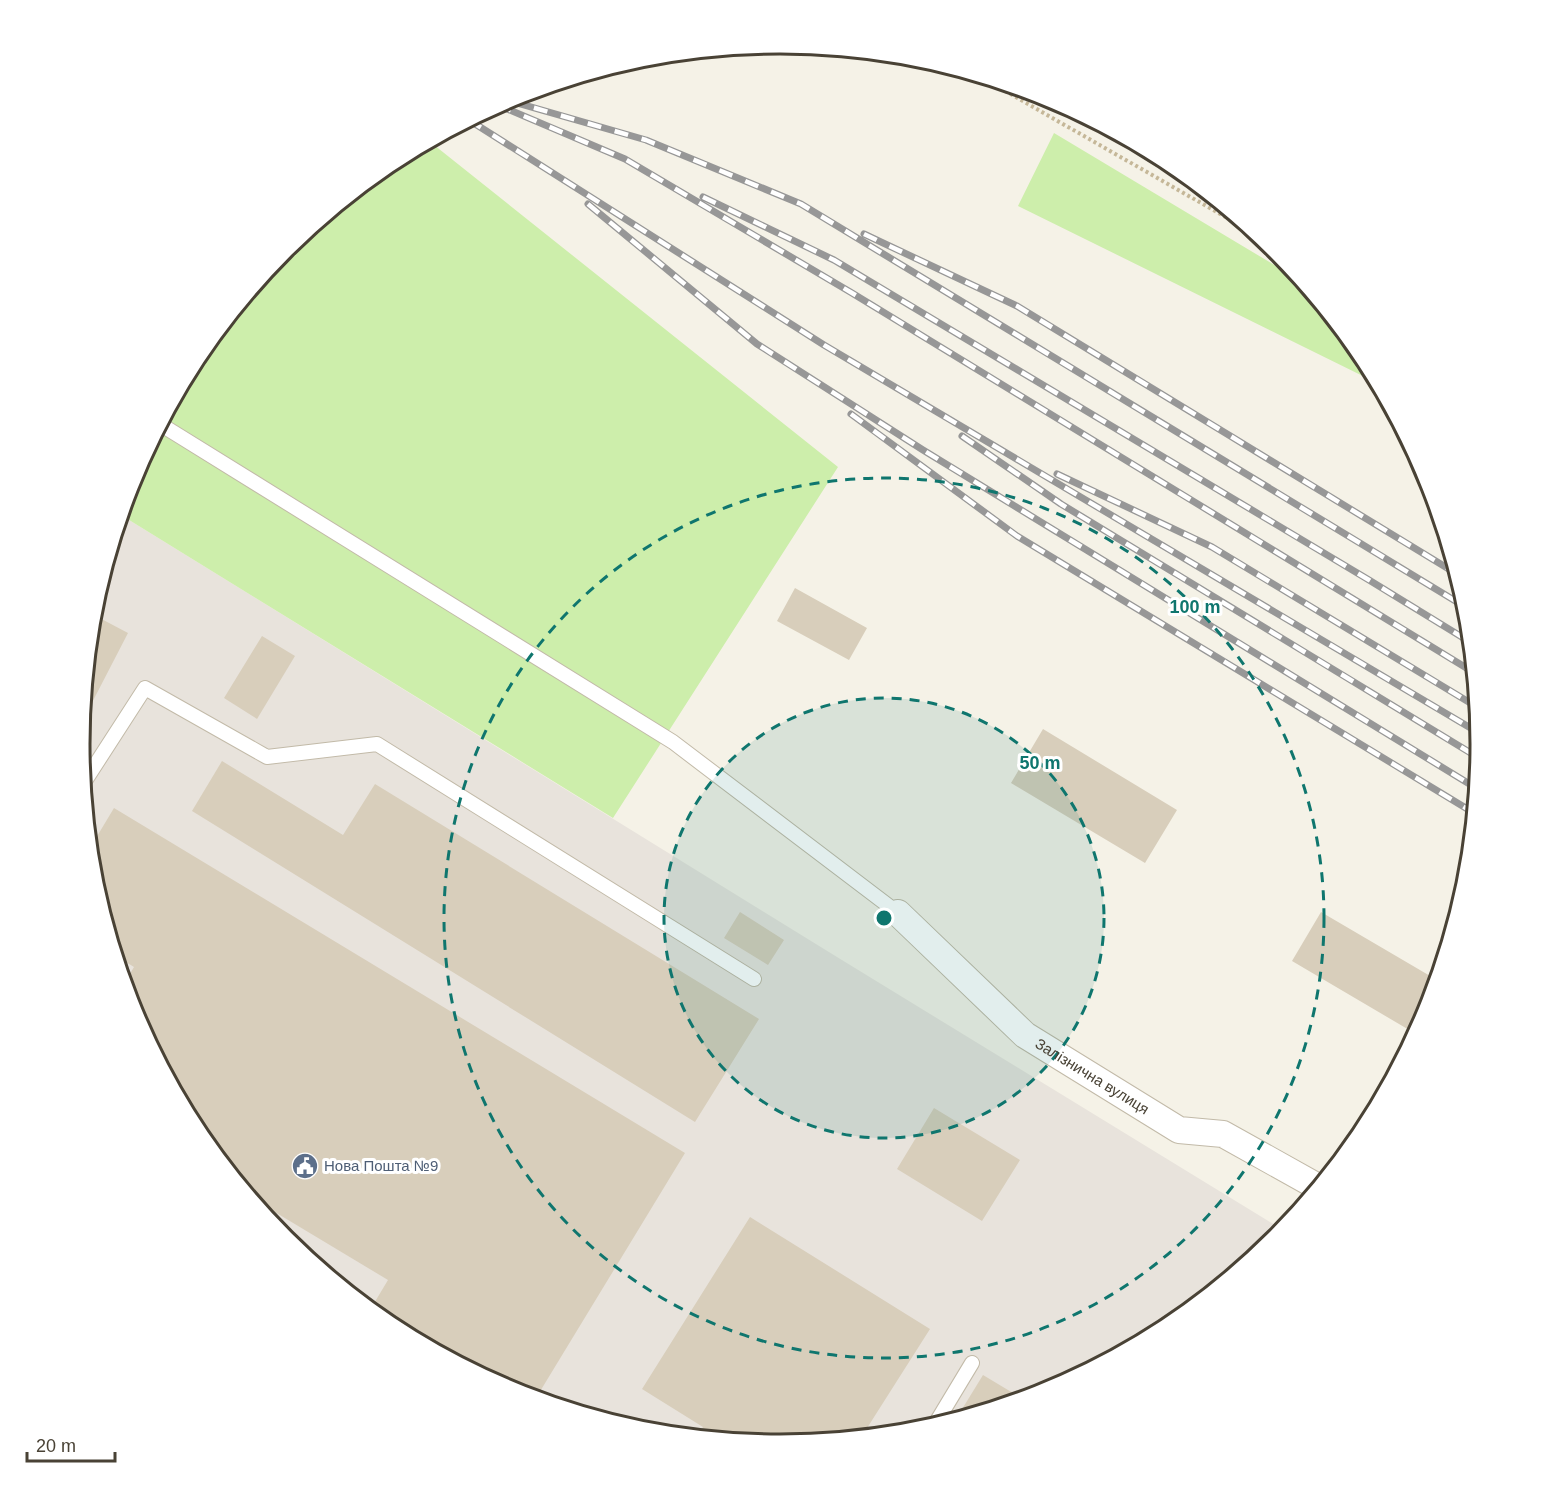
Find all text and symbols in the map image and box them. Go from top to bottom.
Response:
text: 100 m [1169,597,1221,617]
text: 50 m [1019,753,1061,773]
centre of rings [874,908,894,928]
street label: Залізнична вулиця [1032,1035,1152,1117]
public building icon: Нова Пошта №9 [290,1151,320,1181]
place label: Нова Пошта №9 [324,1157,438,1174]
scale bar [27,1425,116,1463]
text: 20 m [36,1436,76,1456]

